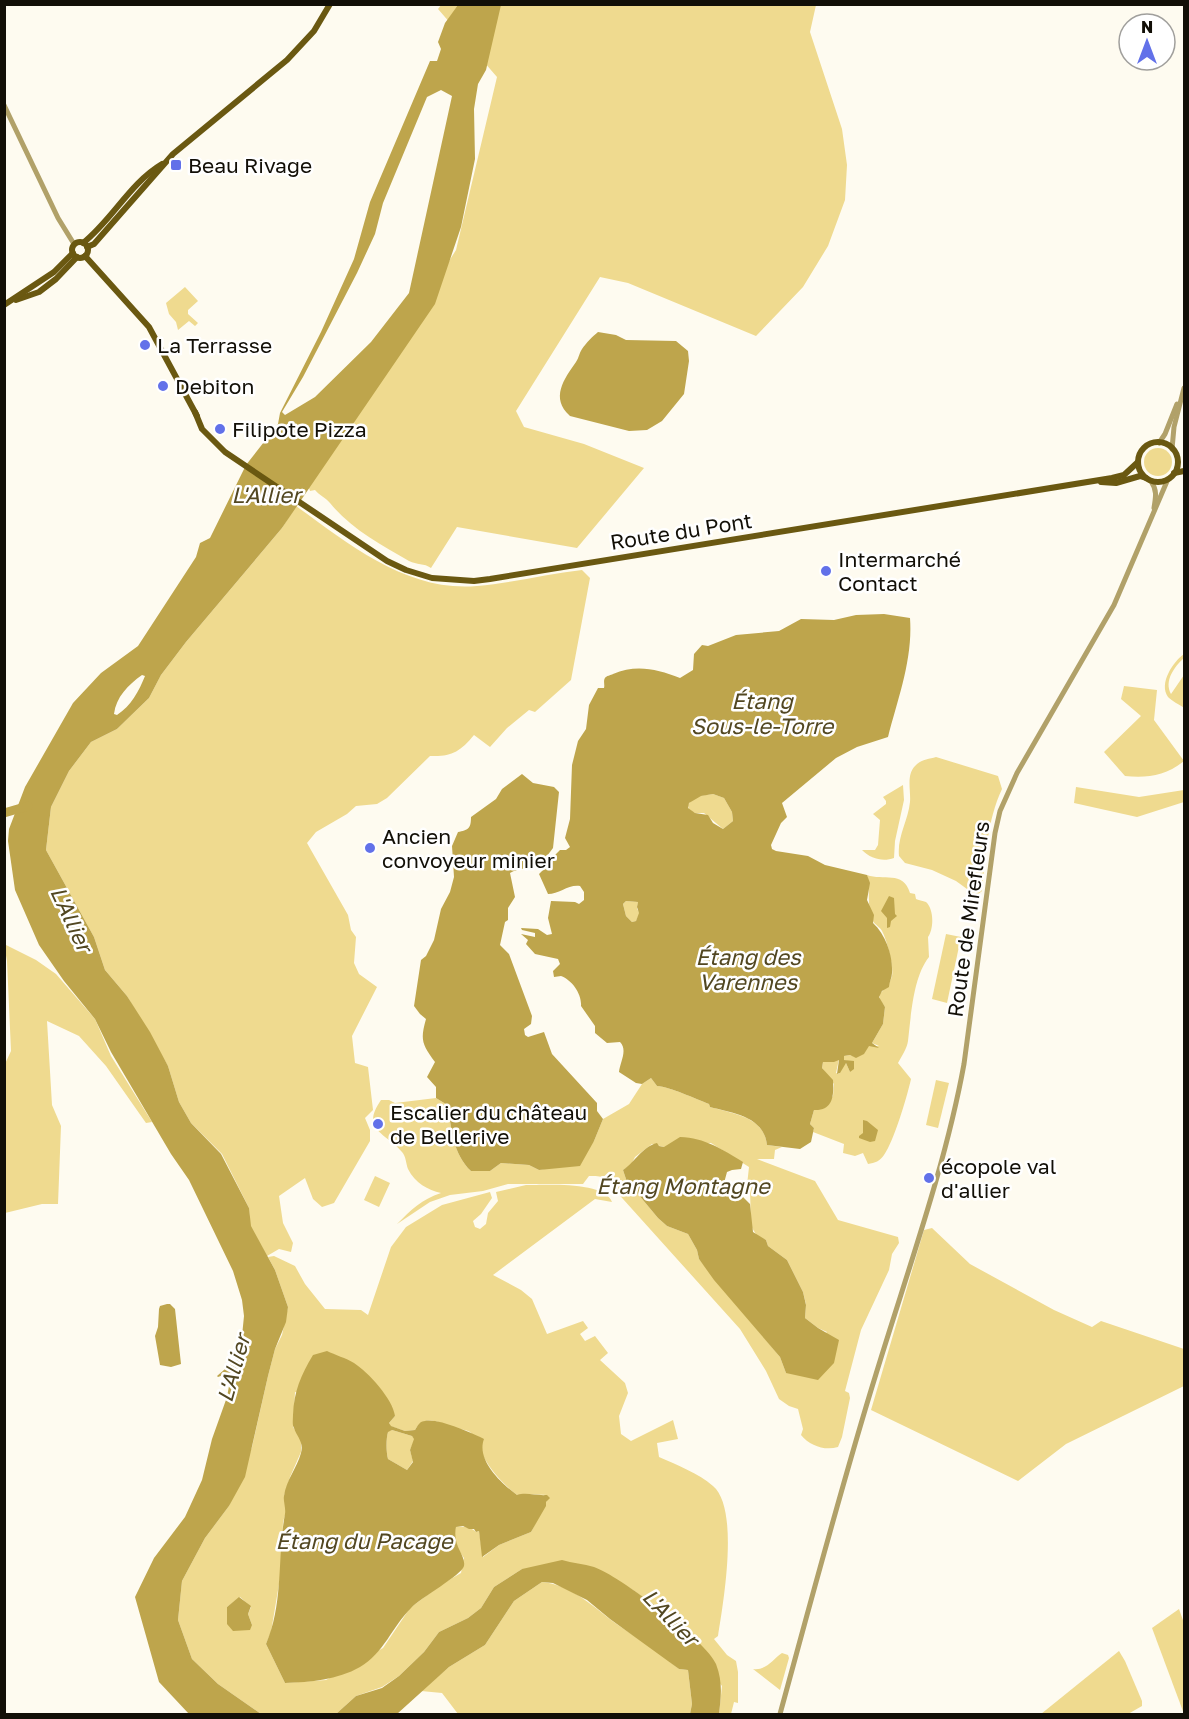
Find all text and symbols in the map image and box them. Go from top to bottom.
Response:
north arrow [1117,12,1177,72]
text: N [1141,17,1153,37]
place label: Beau Rivage [188,152,312,178]
marker: Beau Rivage [169,158,183,172]
place label: La Terrasse [157,332,272,358]
marker: La Terrasse [138,338,152,352]
place label: Debiton [175,373,254,399]
marker: Debiton [156,379,170,393]
place label: Filipote Pizza [232,416,367,442]
marker: Filipote Pizza [213,422,227,436]
water label: L'Allier [231,481,304,508]
street label: Route du Pont [608,507,754,555]
place label: Intermarché Contact [838,546,961,596]
marker: Intermarché Contact [819,564,833,578]
water label: Étang Sous-le-Torre [691,687,835,739]
street label: Route de Mirefleurs [941,819,995,1019]
place label: Ancien convoyeur minier [382,823,555,873]
marker: Ancien convoyeur minier [363,841,377,855]
water label: L'Allier [45,882,100,959]
water label: Étang des Varennes [695,943,802,995]
place label: Escalier du château de Bellerive [390,1099,587,1149]
marker: Escalier du château de Bellerive [371,1117,385,1131]
place label: écopole val d'allier [941,1153,1056,1203]
marker: écopole val d'allier [922,1171,936,1185]
water label: Étang Montagne [596,1172,772,1199]
water label: L'Allier [211,1328,256,1405]
water label: Étang du Pacage [276,1527,455,1554]
water label: L'Allier [637,1583,707,1654]

